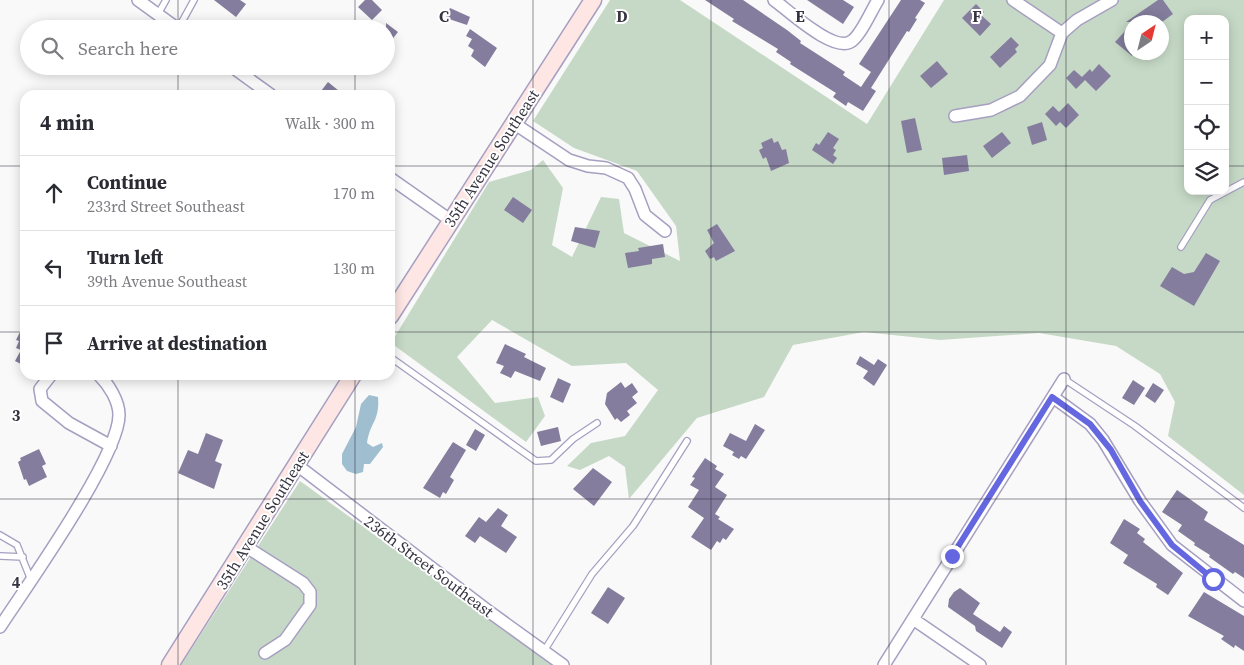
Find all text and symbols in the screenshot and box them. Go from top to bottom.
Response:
text: C [439,5,449,27]
text: D [616,5,628,27]
text: E [795,5,805,27]
text: F [972,5,982,27]
north arrow [1124,15,1169,60]
map controls [1184,15,1229,195]
button: + [1184,15,1229,60]
search box [20,20,395,75]
icon: search [38,34,66,62]
text: Search here [78,35,178,61]
button: − [1184,60,1229,105]
street label: 35th Avenue Southeast [438,84,544,231]
button: locate [1184,105,1229,150]
text: 4 min [40,108,95,137]
text: Walk · 300 m [285,112,375,134]
button: layers [1184,150,1229,195]
text: Continue [87,169,167,195]
icon: ahead [40,179,68,207]
text: 170 m [333,182,375,204]
text: 233rd Street Southeast [87,195,245,217]
text: Turn left [87,244,163,270]
icon: left [40,254,68,282]
text: 130 m [333,257,375,279]
text: 39th Avenue Southeast [87,270,247,292]
icon: arrive [40,329,68,357]
text: Arrive at destination [87,330,267,356]
text: 3 [12,404,21,426]
street label: 35th Avenue Southeast [210,446,314,594]
street label: 236th Street Southeast [360,510,499,622]
route end [941,545,964,568]
route start [1202,568,1225,591]
text: 4 [12,571,21,593]

